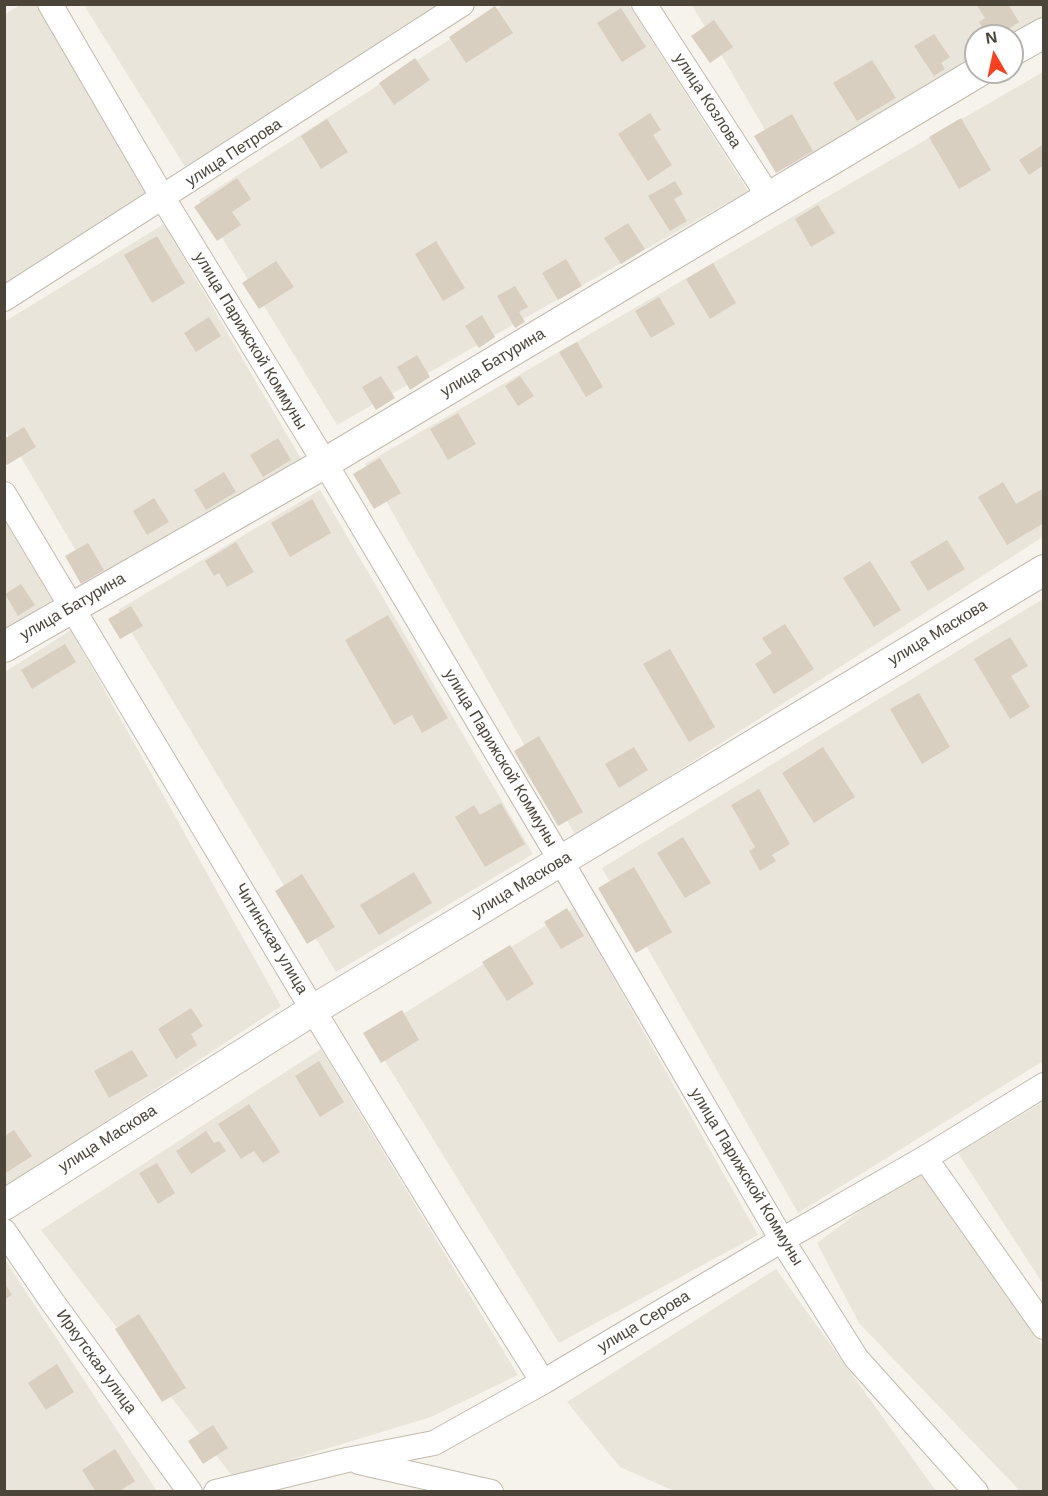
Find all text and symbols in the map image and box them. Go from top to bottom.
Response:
north arrow [964,24,1024,84]
text: N [984,28,998,47]
street label: улица Козлова [669,50,745,152]
street label: улица Петрова [182,115,286,191]
street label: улица Парижской Коммуны [189,249,311,433]
street label: улица Батурина [437,324,549,402]
street label: улица Батурина [17,569,129,645]
street label: улица Маскова [885,596,991,670]
street label: улица Парижской Коммуны [439,666,561,850]
street label: улица Маскова [469,848,575,922]
street label: Читинская улица [230,880,312,998]
street label: улица Парижской Коммуны [685,1085,807,1269]
street label: улица Маскова [55,1101,161,1177]
street label: улица Серова [595,1287,693,1357]
street label: Иркутская улица [52,1306,140,1418]

